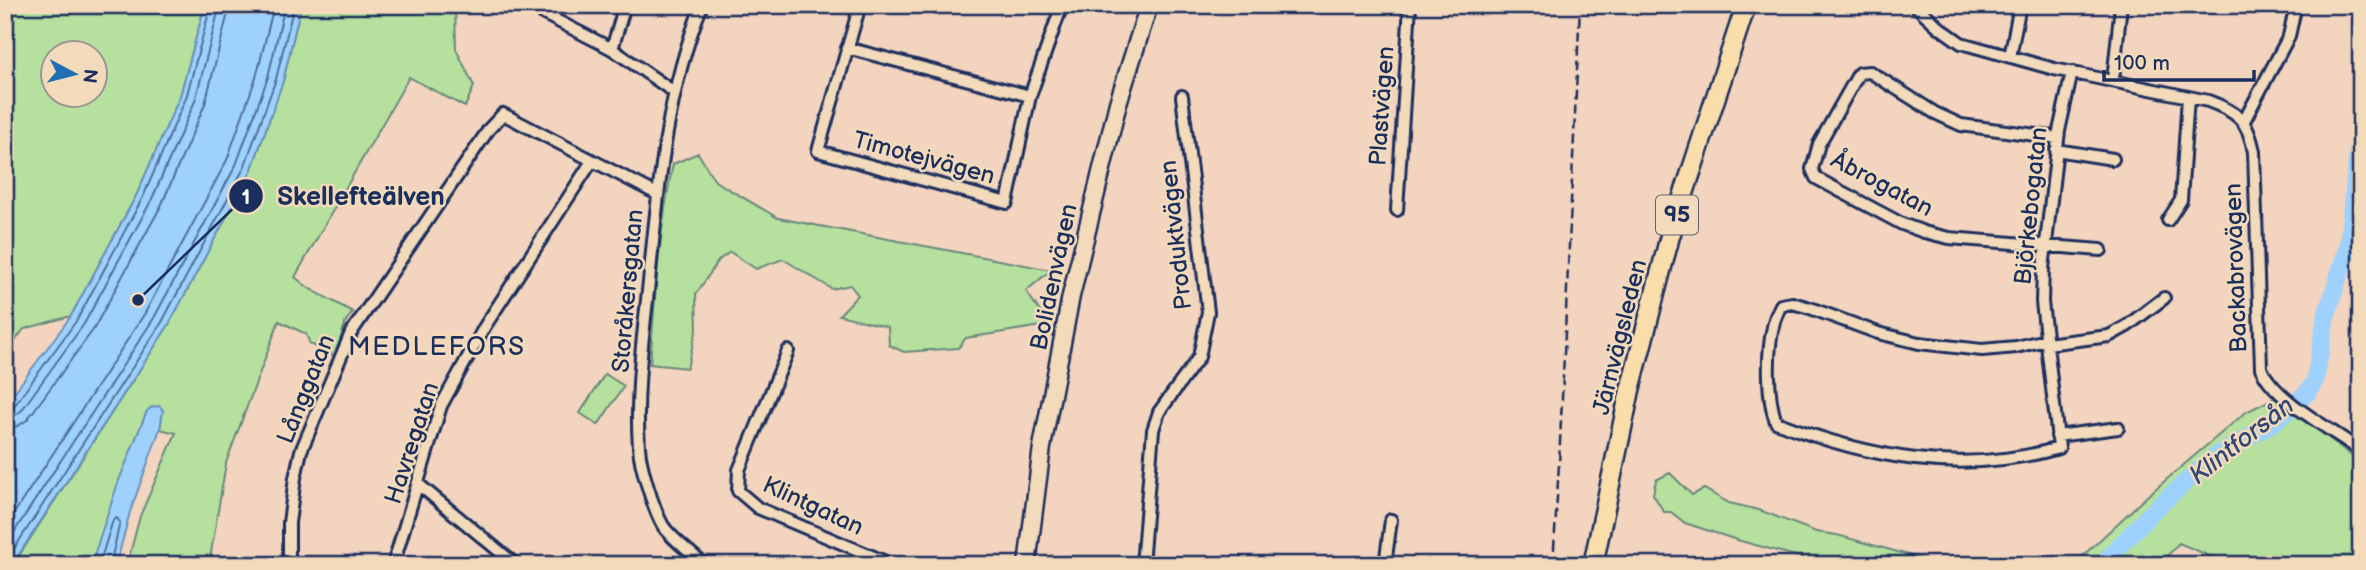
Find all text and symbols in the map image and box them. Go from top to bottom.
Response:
north arrow [38,38,108,108]
scale bar [2104,38,2254,82]
street label: Plastvägen [1363,45,1401,167]
text: 100 m [2114,51,2170,76]
text: N [77,67,102,84]
street label: Timotejvägen [850,125,998,191]
street label: Björkebogatan [2008,126,2054,286]
street label: Åbrogatan [1826,144,1938,223]
street label: Produktvägen [1154,159,1198,311]
callout: Skellefteälven [228,173,459,220]
text: Skellefteälven [277,182,445,213]
street label: Backabrovägen [2219,183,2253,353]
text: 1 [242,185,250,210]
road number: 95 [1656,196,1698,234]
street label: Bolidenvägen [1024,201,1084,353]
street label: Storåkersgatan [606,208,650,374]
street label: Järnvägsleden [1587,256,1653,418]
street label: Långgatan [271,330,341,448]
district label: MEDLEFORS [348,332,526,363]
street label: Havregatan [379,378,445,508]
water label: Klintforsån [2183,390,2301,492]
street label: Klintgatan [758,470,868,542]

